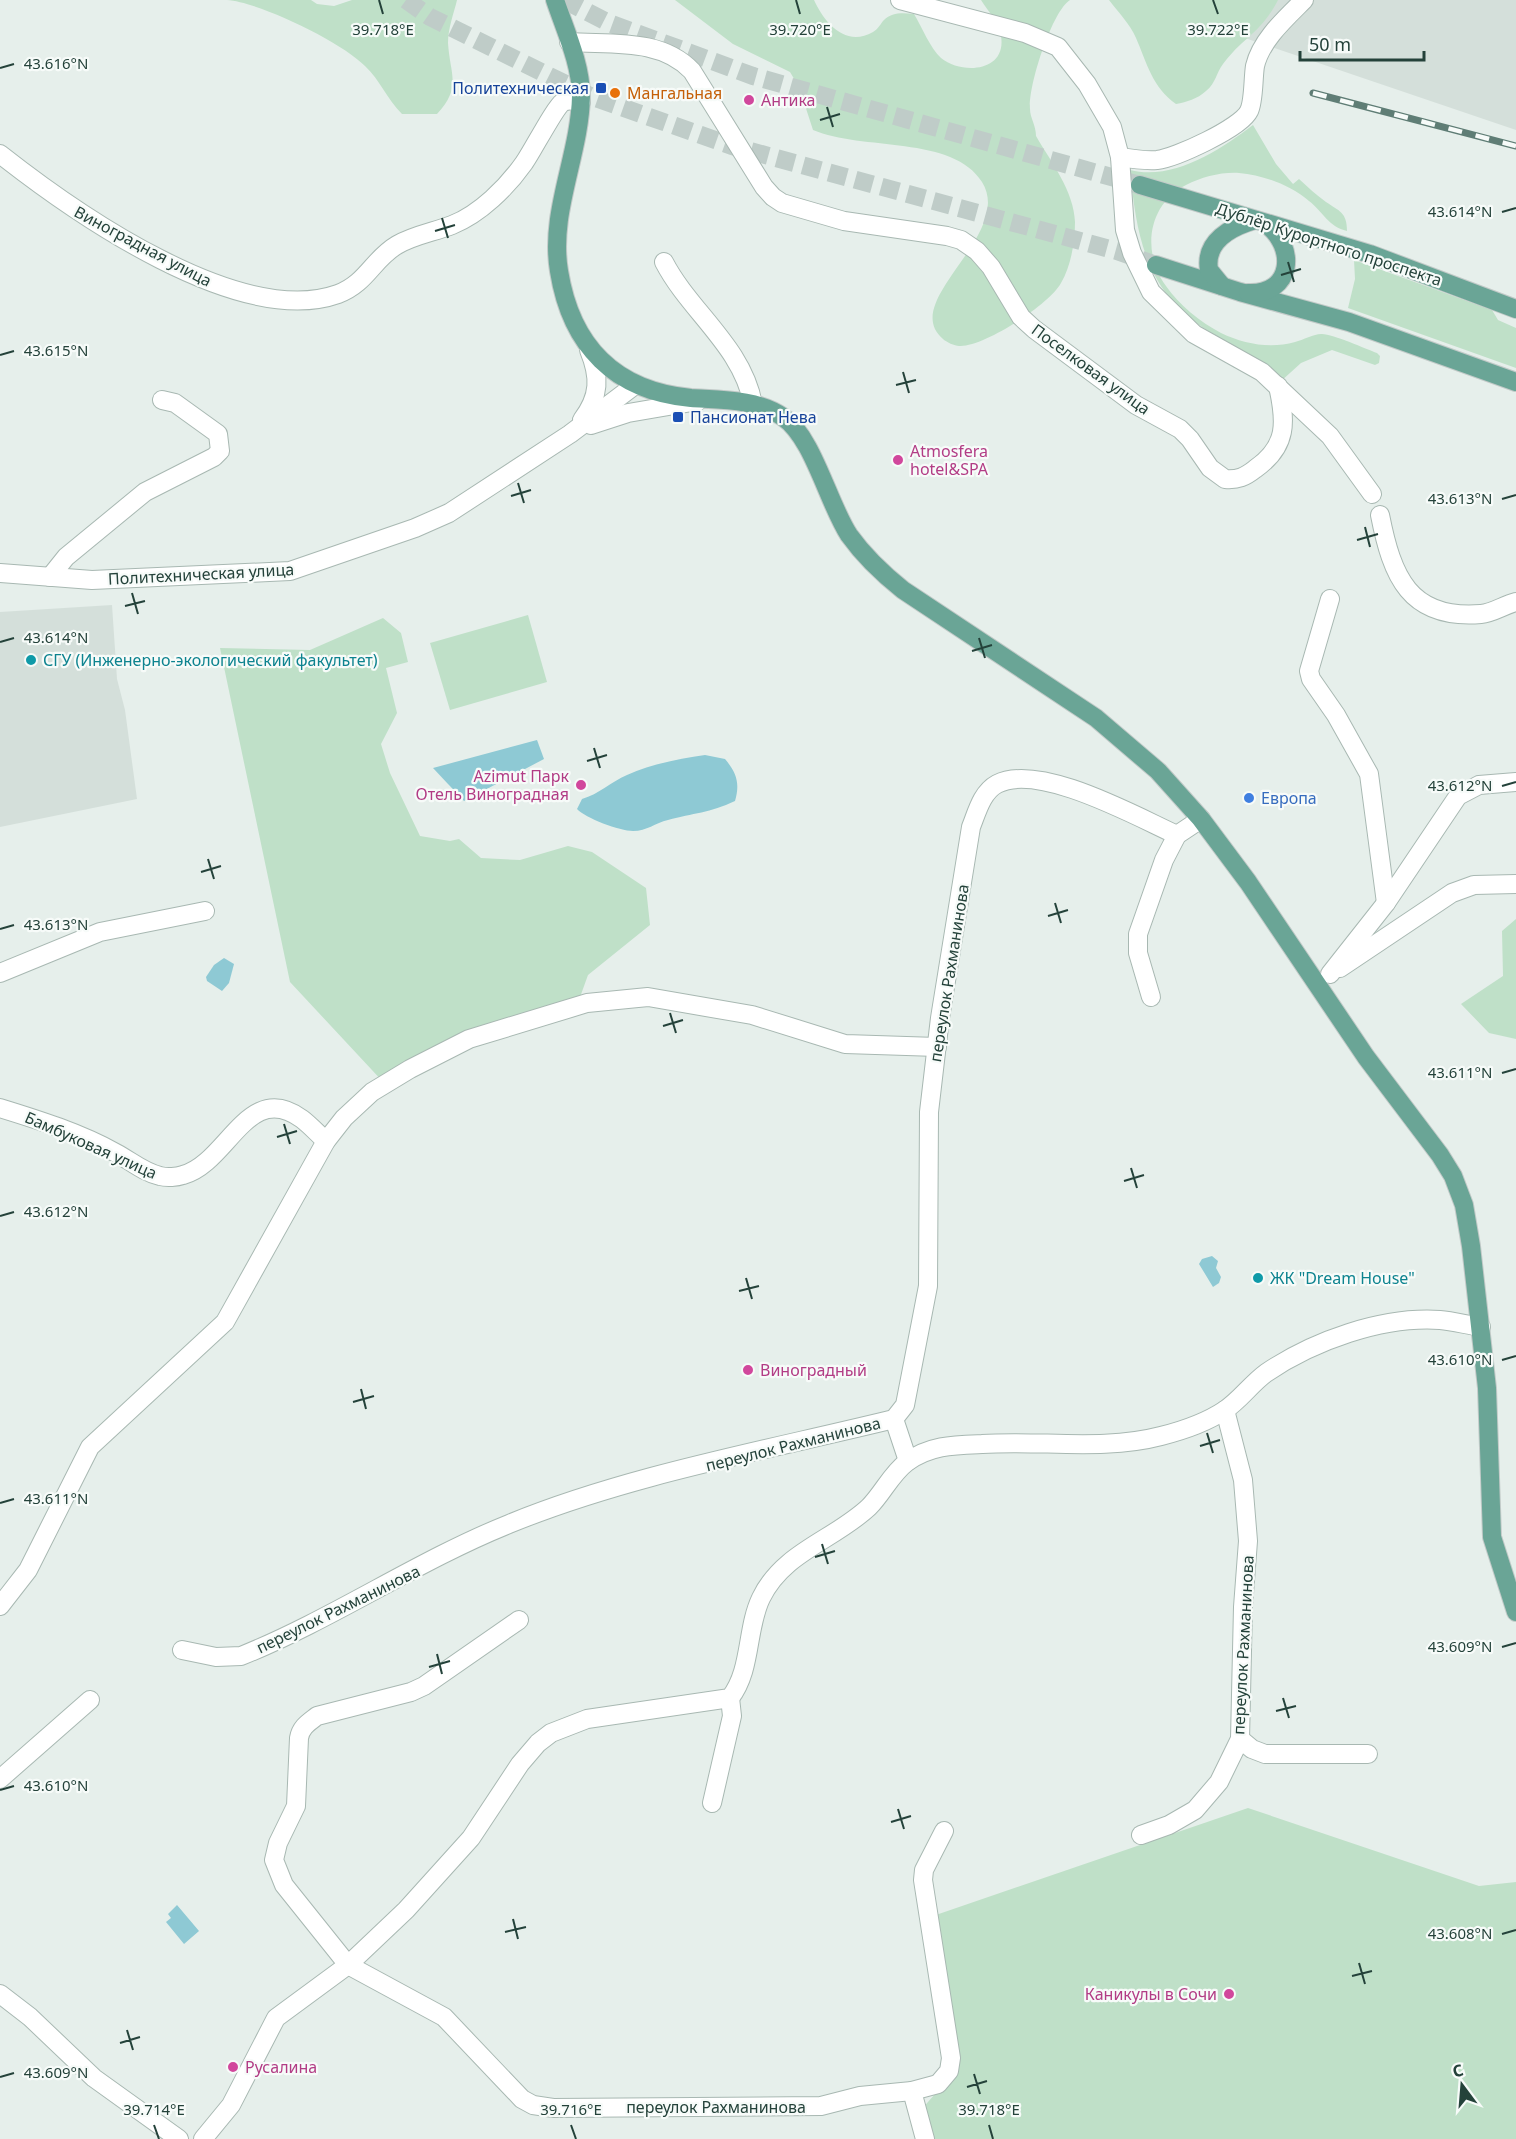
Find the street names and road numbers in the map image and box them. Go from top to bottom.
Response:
street label: Дублёр Курортного проспекта [1213,197,1445,291]
street label: Виноградная улица [71,200,215,292]
street label: Поселковая улица [1027,319,1155,419]
street label: Политехническая улица [107,558,295,590]
street label: переулок Рахманинова [924,883,974,1063]
street label: Бамбуковая улица [21,1106,161,1184]
street label: переулок Рахманинова [703,1412,883,1476]
street label: переулок Рахманинова [1227,1555,1259,1735]
street label: переулок Рахманинова [252,1560,424,1658]
street label: переулок Рахманинова [626,2096,806,2118]

